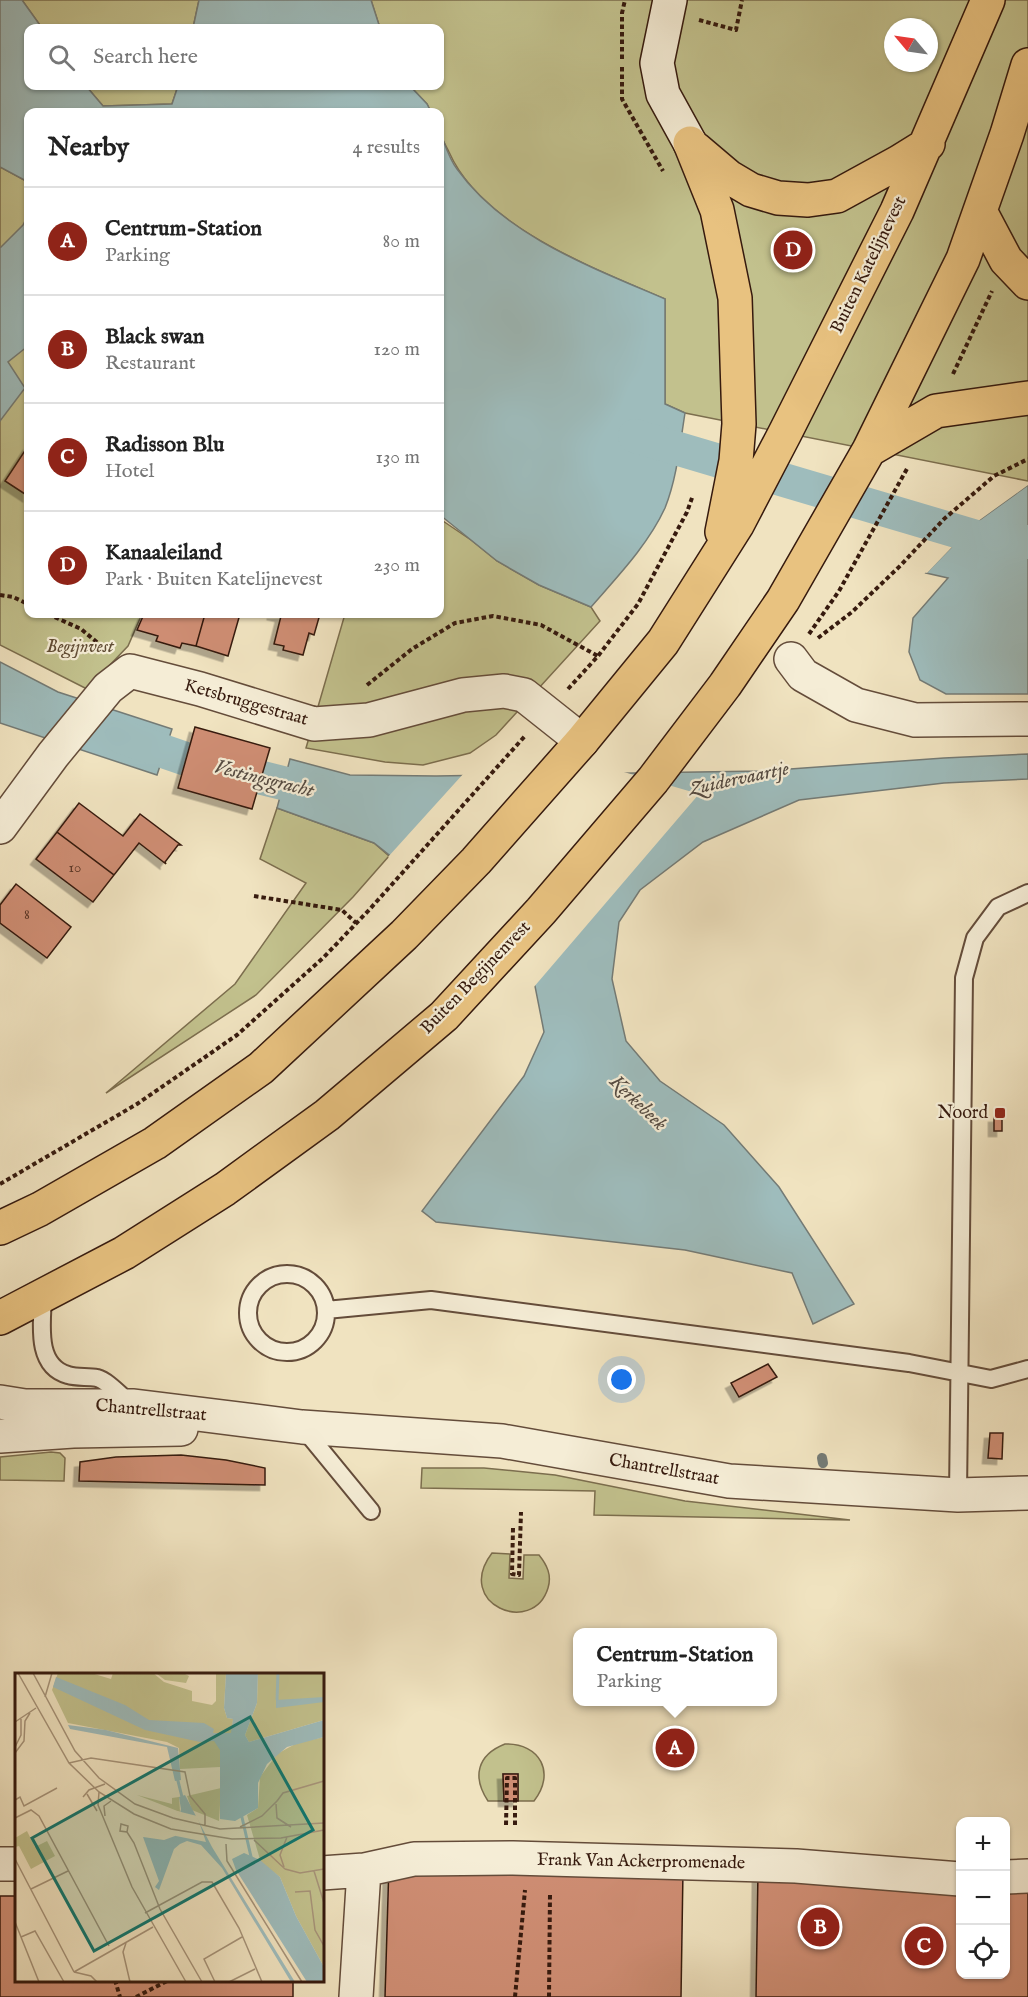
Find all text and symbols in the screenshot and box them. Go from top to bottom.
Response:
north arrow [884,18,938,72]
search box [24,24,444,90]
icon: search [45,41,78,74]
text: Search here [93,43,198,71]
text: Nearby [48,131,129,164]
text: 4 results [353,135,420,160]
street label: Buiten Katelijnevest [826,193,912,337]
text: Centrum-Station [105,215,262,243]
pin: D [774,228,812,272]
text: A [61,229,74,254]
text: 80 m [383,229,420,254]
text: Parking [105,243,170,268]
text: Black swan [105,323,205,351]
text: B [61,337,74,362]
text: 120 m [374,337,420,362]
text: Restaurant [105,351,196,376]
text: Radisson Blu [105,431,224,459]
text: C [60,445,75,470]
text: 130 m [375,445,420,470]
text: Hotel [105,459,154,484]
text: Kanaaleiland [105,539,222,567]
text: D [59,553,76,578]
text: 230 m [374,553,420,578]
text: Park · Buiten Katelijnevest [105,567,323,592]
park label: Begijnvest [46,636,115,659]
street label: Ketsbruggestraat [181,674,311,732]
water label: Vestingsgracht [211,755,318,805]
water label: Zuidervaartje [685,756,792,803]
house number: 10 [69,858,81,877]
house number: 8 [24,905,30,924]
street label: Buiten Begijnenvest [416,916,536,1040]
water label: Kerkebeek [603,1069,672,1136]
place label: Noord [937,1102,988,1125]
marker: Noord [993,1106,1007,1120]
your location [607,1365,636,1394]
street label: Chantrellstraat [94,1395,208,1427]
street label: Chantrellstraat [607,1449,721,1491]
popup [573,1628,777,1706]
text: Centrum-Station [597,1641,753,1669]
text: Parking [597,1669,661,1694]
inset map [15,1673,324,1982]
pin: A [656,1726,694,1770]
map controls [956,1817,1010,1979]
button: + [956,1817,1010,1871]
street label: Frank Van Ackerpromenade [537,1849,745,1875]
button: − [956,1871,1010,1925]
pin: B [800,1904,840,1950]
pin: C [904,1924,944,1968]
button: locate [956,1925,1010,1979]

